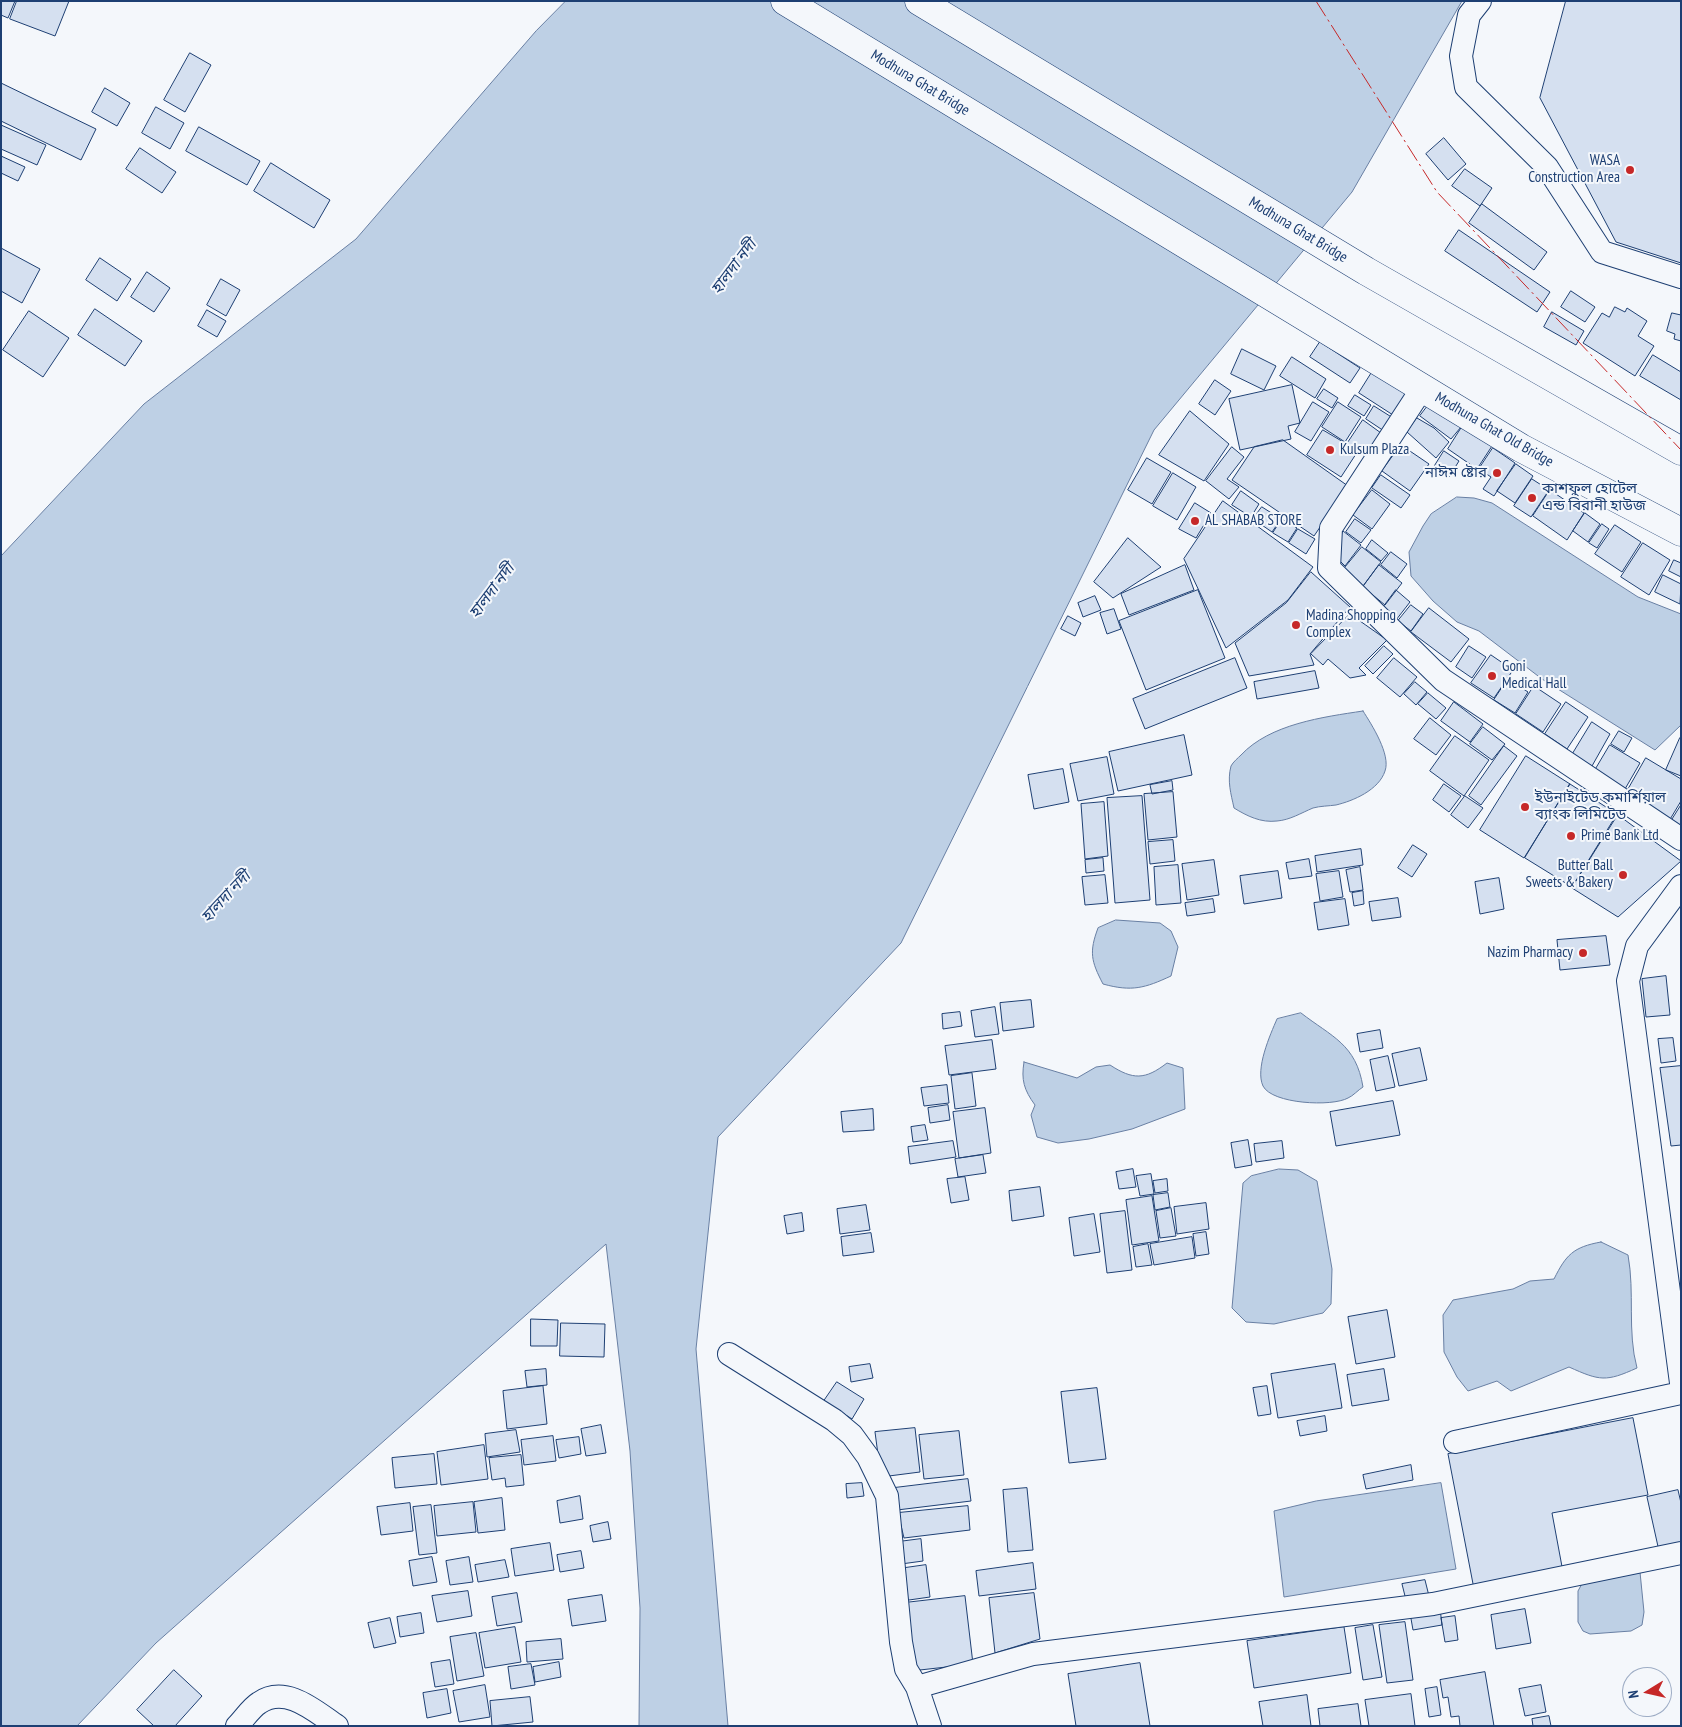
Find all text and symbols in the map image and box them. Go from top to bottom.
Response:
street label: Modhuna Ghat Bridge [867,46,973,120]
place label: WASA Construction Area [1528,152,1620,187]
marker: WASA Construction Area [1624,164,1636,176]
street label: Modhuna Ghat Bridge [1245,193,1351,267]
water label: হালদা নদী [707,236,761,298]
street label: Modhuna Ghat Old Bridge [1432,389,1556,471]
place label: Kulsum Plaza [1340,441,1409,459]
marker: Kulsum Plaza [1324,444,1336,456]
place label: নাঈম ষ্টোর [1425,464,1487,482]
marker: নাঈম ষ্টোর [1491,467,1503,479]
place label: কাশফুল হোটেল এন্ড বিরানী হাউজ [1542,480,1646,515]
marker: কাশফুল হোটেল এন্ড বিরানী হাউজ [1526,492,1538,504]
place label: AL SHABAB STORE [1205,512,1302,530]
marker: AL SHABAB STORE [1189,515,1201,527]
water label: হালদা নদী [465,560,519,622]
place label: Madina Shopping Complex [1306,607,1396,642]
marker: Madina Shopping Complex [1290,619,1302,631]
place label: Goni Medical Hall [1502,658,1567,693]
marker: Goni Medical Hall [1486,670,1498,682]
place label: ইউনাইটেড কমার্শিয়াল ব্যাংক লিমিটেড [1535,789,1666,824]
marker: ইউনাইটেড কমার্শিয়াল ব্যাংক লিমিটেড [1519,801,1531,813]
place label: Prime Bank Ltd [1581,827,1659,845]
marker: Prime Bank Ltd [1565,830,1577,842]
place label: Butter Ball Sweets & Bakery [1526,857,1613,892]
water label: হালদা নদী [197,867,255,927]
marker: Butter Ball Sweets & Bakery [1617,869,1629,881]
place label: Nazim Pharmacy [1487,944,1573,962]
marker: Nazim Pharmacy [1577,947,1589,959]
north arrow [1622,1667,1672,1717]
text: N [1624,1689,1643,1699]

